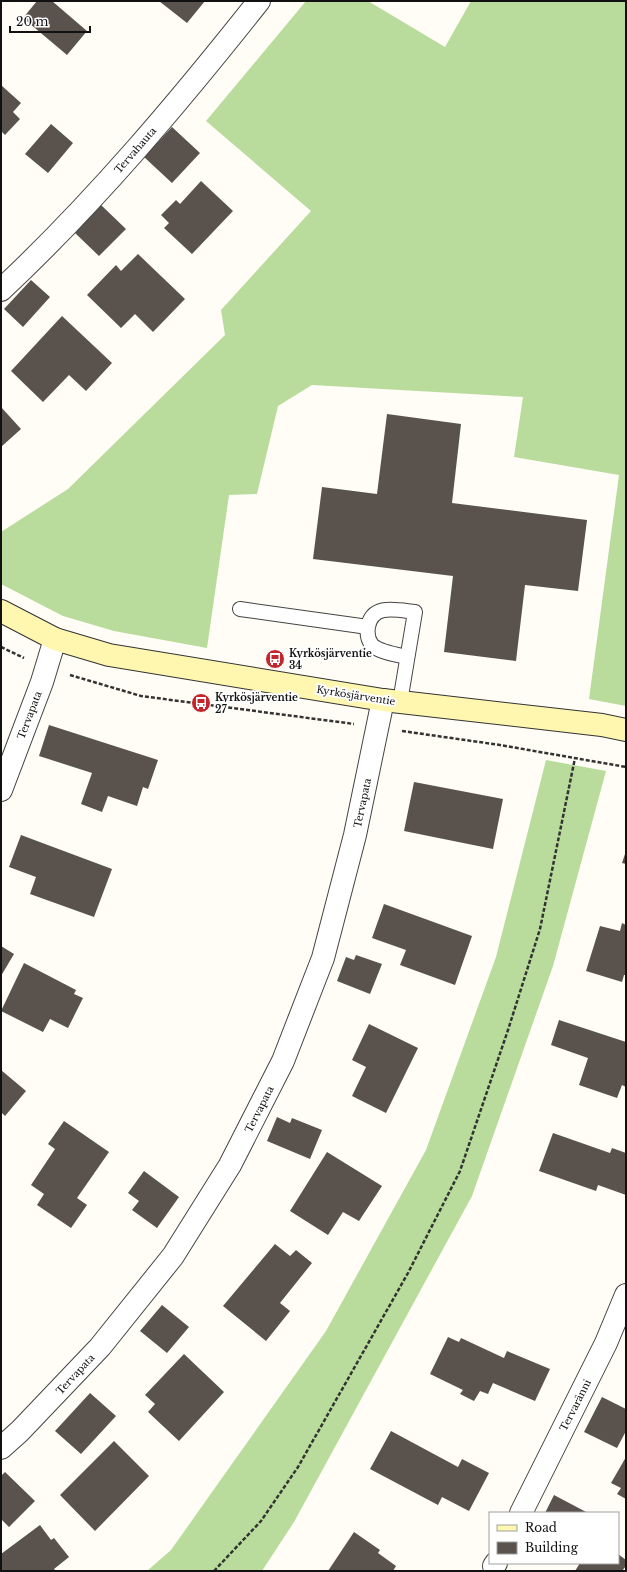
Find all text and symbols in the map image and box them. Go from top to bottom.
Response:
scale bar [10,8,90,34]
text: 20 m [16,14,48,29]
street label: Tervahauta [112,124,159,176]
place label: Kyrkösjärventie 34 [289,647,372,672]
bus stop icon: Kyrkösjärventie 34 [264,648,286,670]
street label: Kyrkösjärventie [316,683,397,708]
street label: Tervapata [14,689,45,741]
place label: Kyrkösjärventie 27 [215,691,298,716]
bus stop icon: Kyrkösjärventie 27 [190,692,212,714]
street label: Tervapata [351,777,374,829]
street label: Tervapata [242,1083,277,1135]
street label: Tervapata [53,1351,98,1397]
street label: Tervaränni [557,1377,594,1433]
legend [489,1512,619,1564]
text: Road [525,1520,557,1535]
text: Building [525,1540,579,1555]

